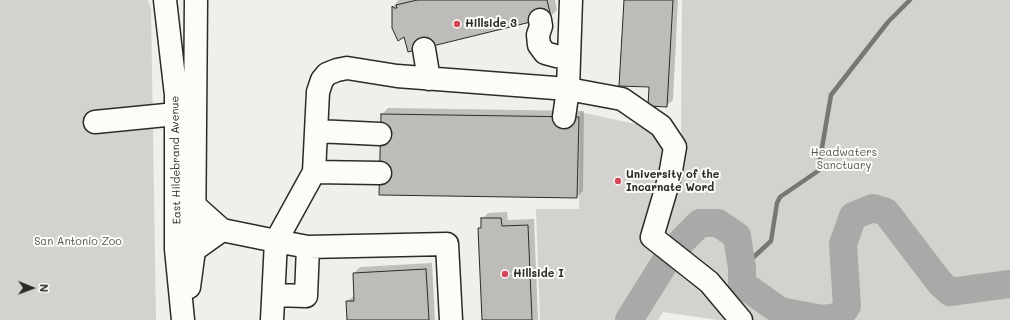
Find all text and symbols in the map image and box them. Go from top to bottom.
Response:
place label: Hillside 3 [465,17,517,31]
marker: Hillside 3 [452,19,462,29]
street label: East Hildebrand Avenue [168,96,184,224]
park label: Headwaters Sanctuary [811,146,877,172]
place label: University of the Incarnate Word [626,168,719,194]
marker: University of the Incarnate Word [613,176,623,186]
park label: San Antonio Zoo [34,235,122,249]
place label: Hillside I [513,267,564,281]
north arrow [12,268,52,308]
marker: Hillside I [500,269,510,279]
text: N [37,284,52,293]

